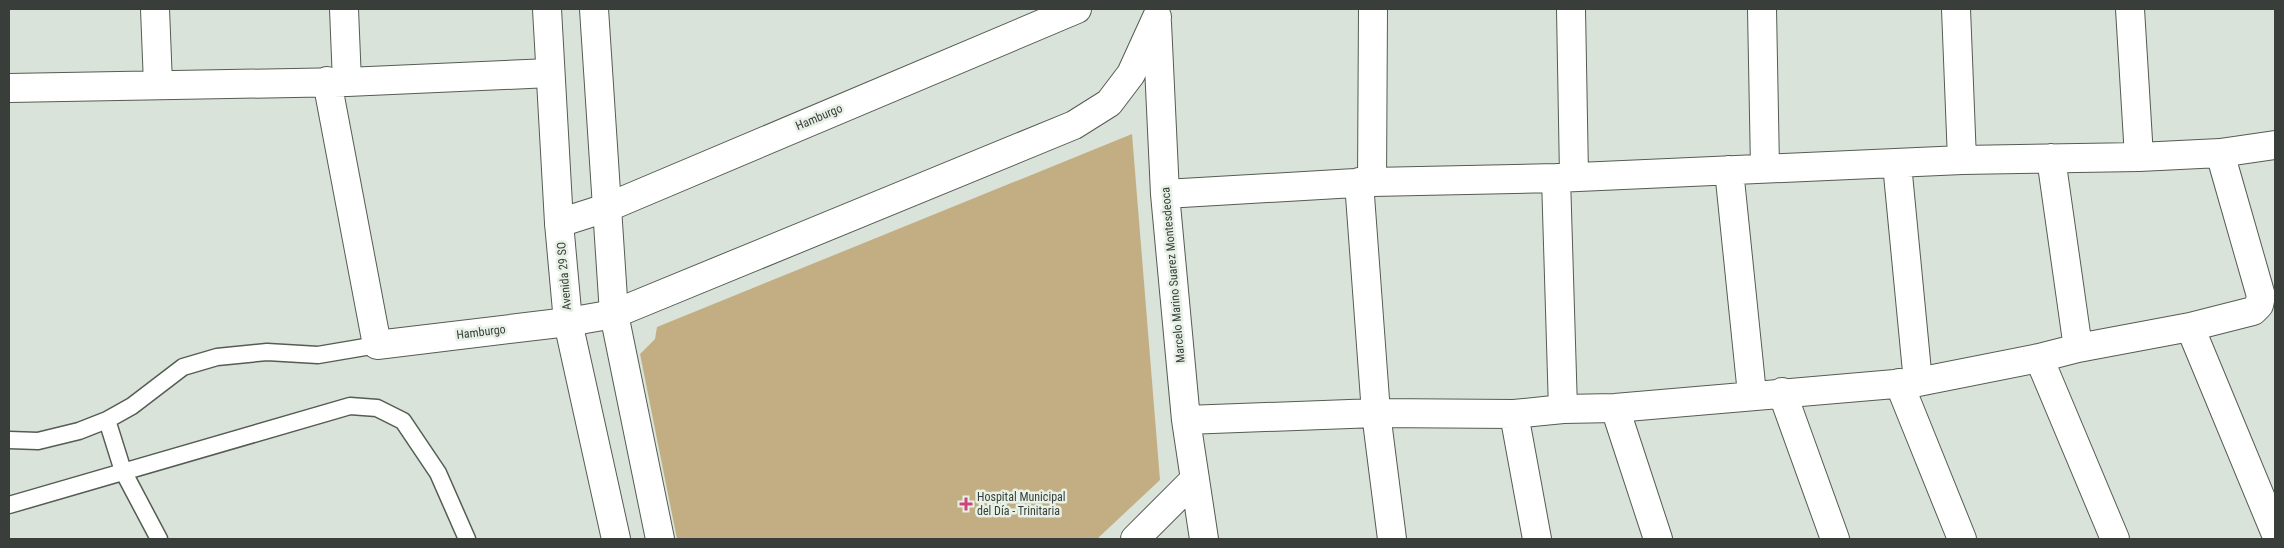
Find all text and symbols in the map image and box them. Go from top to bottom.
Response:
street label: Hamburgo [794,101,844,133]
street label: Marcelo Marino Suarez Montesdeoca [1158,186,1188,363]
street label: Avenida 29 SO [554,241,574,311]
street label: Hamburgo [456,322,506,342]
place label: Hospital Municipal del Día - Trinitaria [977,490,1066,518]
marker: Hospital Municipal del Día - Trinitaria [959,497,973,511]

